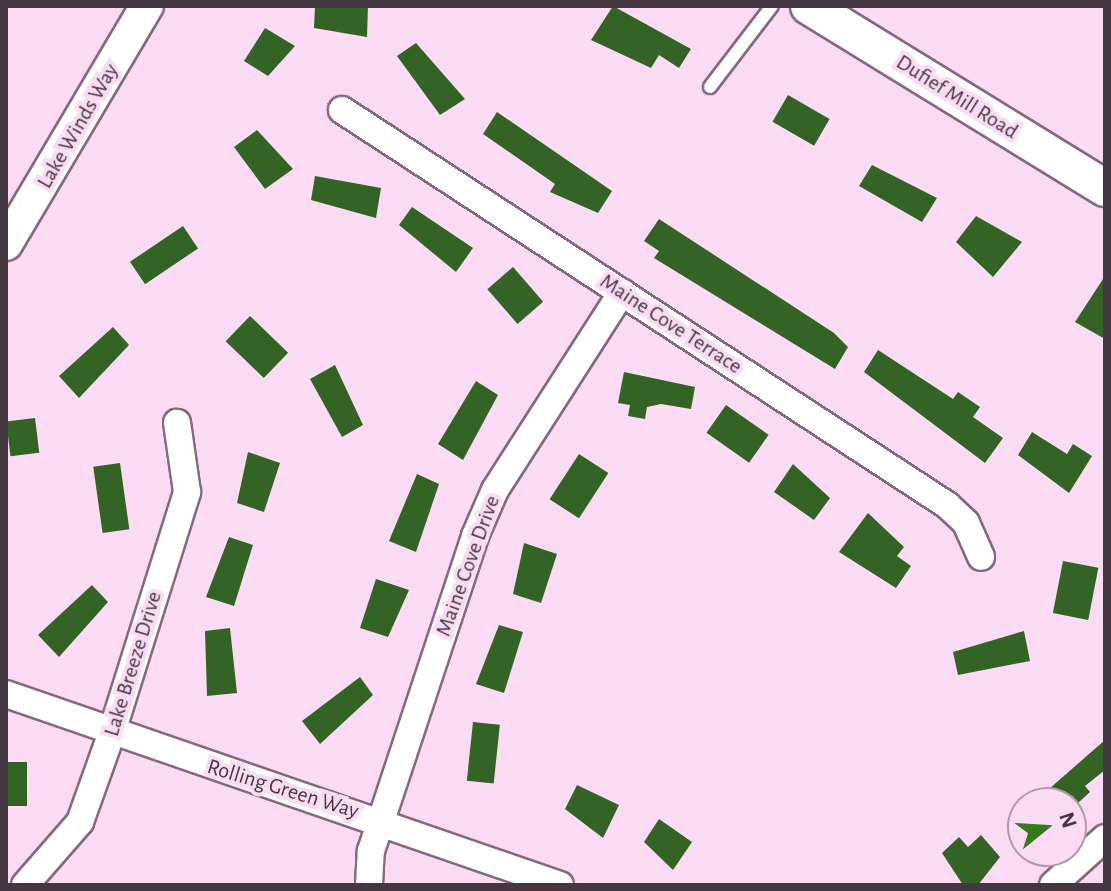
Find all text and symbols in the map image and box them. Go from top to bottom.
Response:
street label: Dufief Mill Road [891,49,1023,145]
street label: Lake Winds Way [32,59,124,193]
street label: Maine Cove Terrace [595,268,747,380]
street label: Maine Cove Drive [430,492,506,640]
street label: Lake Breeze Drive [98,588,168,740]
street label: Rolling Green Way [204,753,362,825]
north arrow [1007,787,1087,867]
text: N [1055,810,1081,831]

